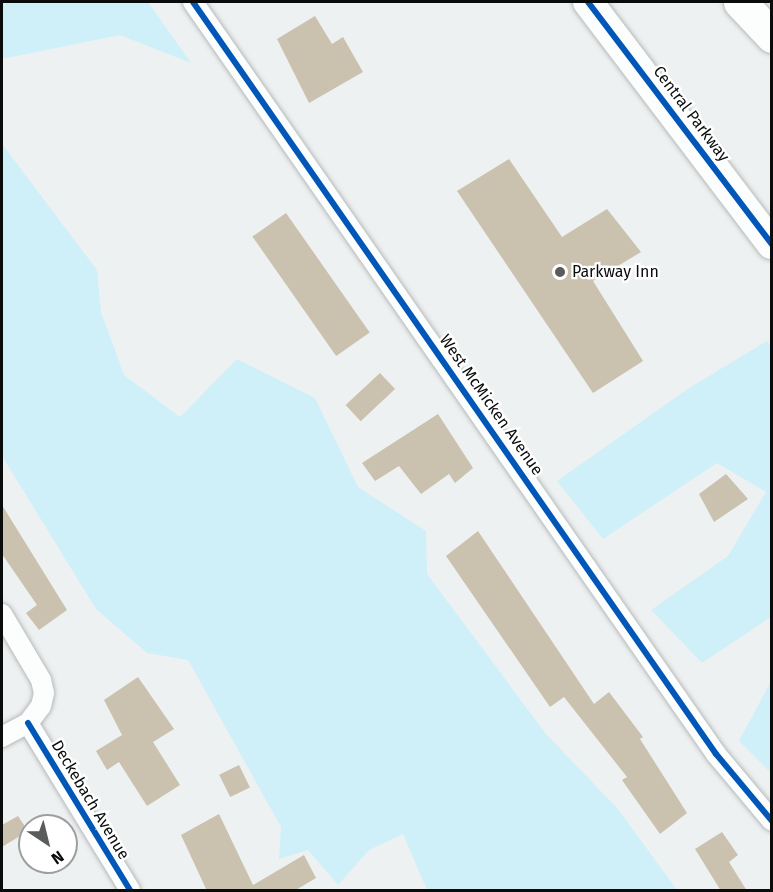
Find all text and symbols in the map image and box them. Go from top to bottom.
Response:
street label: Central Parkway [649,62,733,166]
place label: Parkway Inn [572,262,659,282]
marker: Parkway Inn [553,265,567,279]
street label: West McMicken Avenue [435,331,547,479]
street label: Deckebach Avenue [47,737,133,863]
north arrow [18,814,78,874]
text: N [48,847,67,868]

